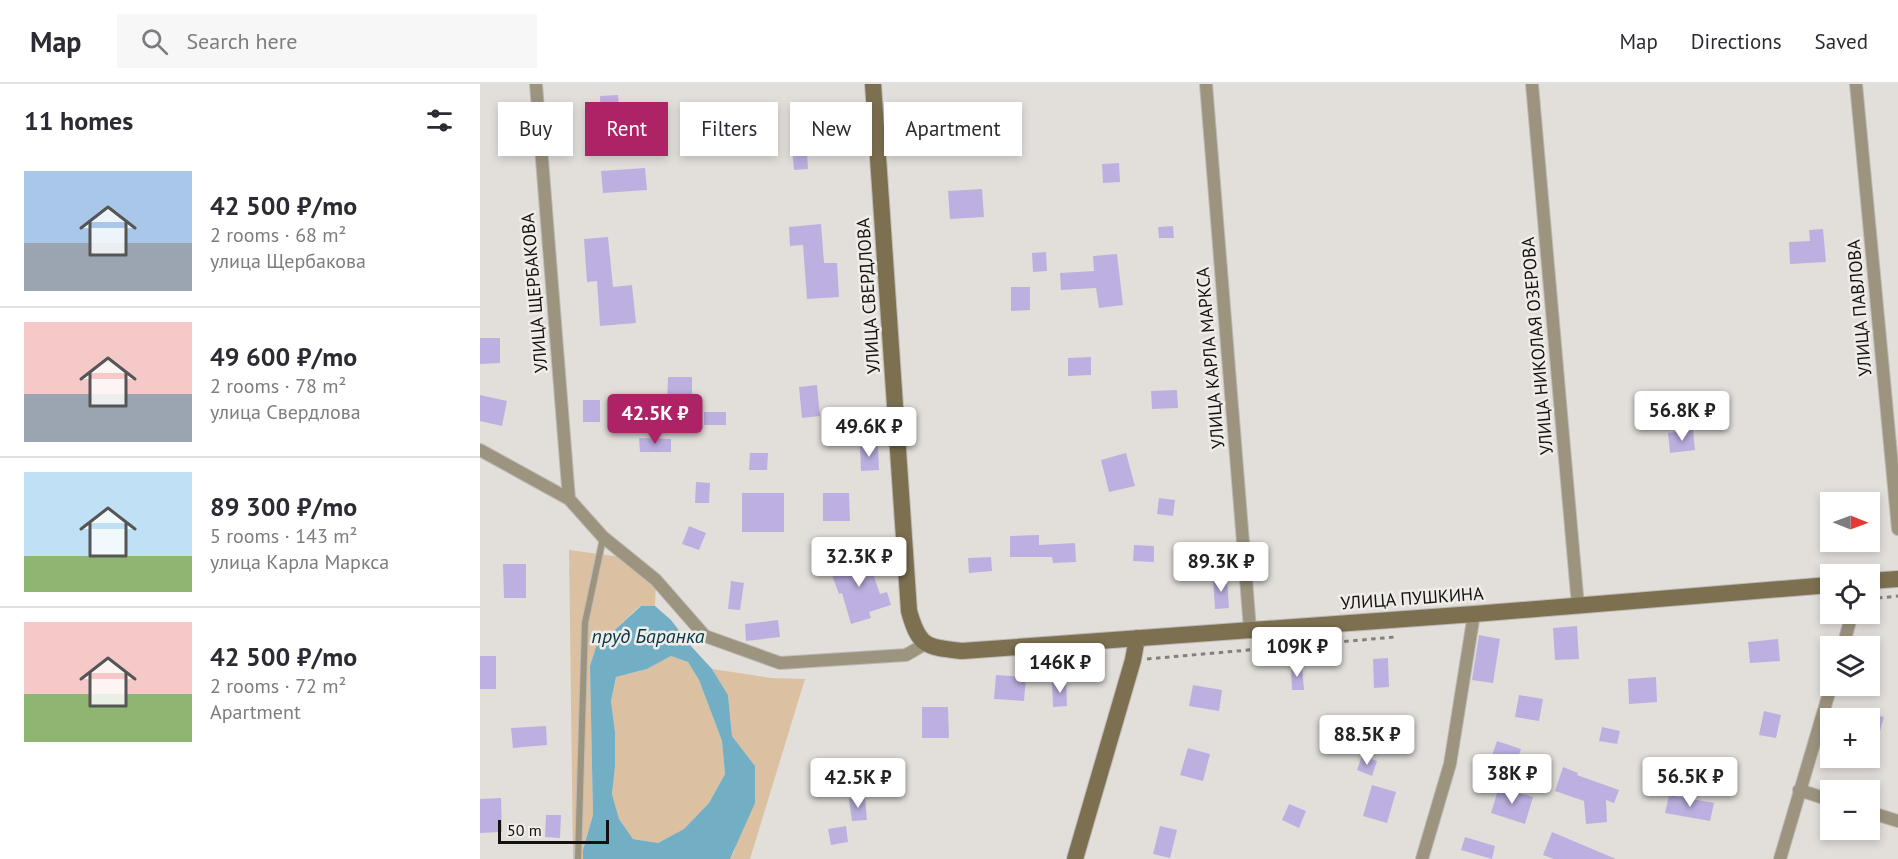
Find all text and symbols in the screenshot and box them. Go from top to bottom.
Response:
search box [117,14,537,68]
text: Map [30,23,81,60]
icon: search [138,25,171,58]
text: Search here [186,27,297,55]
text: Map [1619,28,1658,55]
text: Directions [1691,28,1782,55]
text: Saved [1815,28,1868,55]
chip: Buy [498,102,573,156]
chip: Rent [585,102,668,156]
chip: Filters [680,102,778,156]
chip: New [790,102,872,156]
chip: Apartment [884,102,1022,156]
text: 11 homes [24,104,133,137]
icon: filters [423,104,456,137]
text: 42 500 ₽/mo [210,189,357,222]
icon: home [72,195,144,267]
street label: УЛИЦА ЩЕРБАКОВА [516,212,552,374]
street label: УЛИЦА СВЕРДЛОВА [851,217,885,375]
text: 2 rooms · 68 m² [210,222,346,248]
street label: УЛИЦА НИКОЛАЯ ОЗЕРОВА [1516,236,1558,456]
street label: УЛИЦА ПАВЛОВА [1842,238,1876,377]
text: улица Щербакова [210,248,366,274]
street label: УЛИЦА КАРЛА МАРКСА [1191,266,1229,450]
text: 49 600 ₽/mo [210,340,357,373]
icon: home [72,346,144,418]
text: 2 rooms · 78 m² [210,373,346,399]
pin: 56.8K ₽ [1627,391,1737,442]
pin: 42.5K ₽ [600,394,710,445]
text: 56.8K ₽ [1648,397,1716,423]
text: улица Свердлова [210,399,361,425]
text: 42.5K ₽ [621,400,689,426]
pin: 49.6K ₽ [814,407,924,458]
text: 49.6K ₽ [835,413,903,439]
text: 89 300 ₽/mo [210,490,357,523]
north arrow [1820,492,1880,552]
map controls [1820,492,1880,840]
icon: home [72,496,144,568]
text: 5 rooms · 143 m² [210,523,357,549]
pin: 32.3K ₽ [804,537,914,588]
pin: 89.3K ₽ [1166,542,1276,593]
text: 32.3K ₽ [825,543,893,569]
text: 89.3K ₽ [1187,548,1255,574]
text: улица Карла Маркса [210,549,389,575]
button: locate [1820,564,1880,624]
street label: УЛИЦА ПУШКИНА [1340,581,1485,614]
water label: пруд Баранка [592,623,705,649]
pin: 109K ₽ [1248,627,1346,678]
text: 109K ₽ [1266,633,1328,659]
button: layers [1820,636,1880,696]
text: 42 500 ₽/mo [210,640,357,673]
pin: 146K ₽ [1011,643,1109,694]
icon: home [72,646,144,718]
text: 146K ₽ [1029,649,1091,675]
text: 2 rooms · 72 m² [210,673,346,699]
text: Apartment [210,699,301,725]
button: + [1820,708,1880,768]
pin: 88.5K ₽ [1312,715,1422,766]
text: 88.5K ₽ [1333,721,1401,747]
pin: 38K ₽ [1470,754,1554,805]
pin: 56.5K ₽ [1635,757,1745,808]
pin: 42.5K ₽ [803,758,913,809]
text: 38K ₽ [1487,760,1537,786]
text: 56.5K ₽ [1656,763,1724,789]
text: 42.5K ₽ [824,764,892,790]
button: − [1820,780,1880,840]
scale bar [498,817,609,844]
text: 50 m [507,820,542,840]

